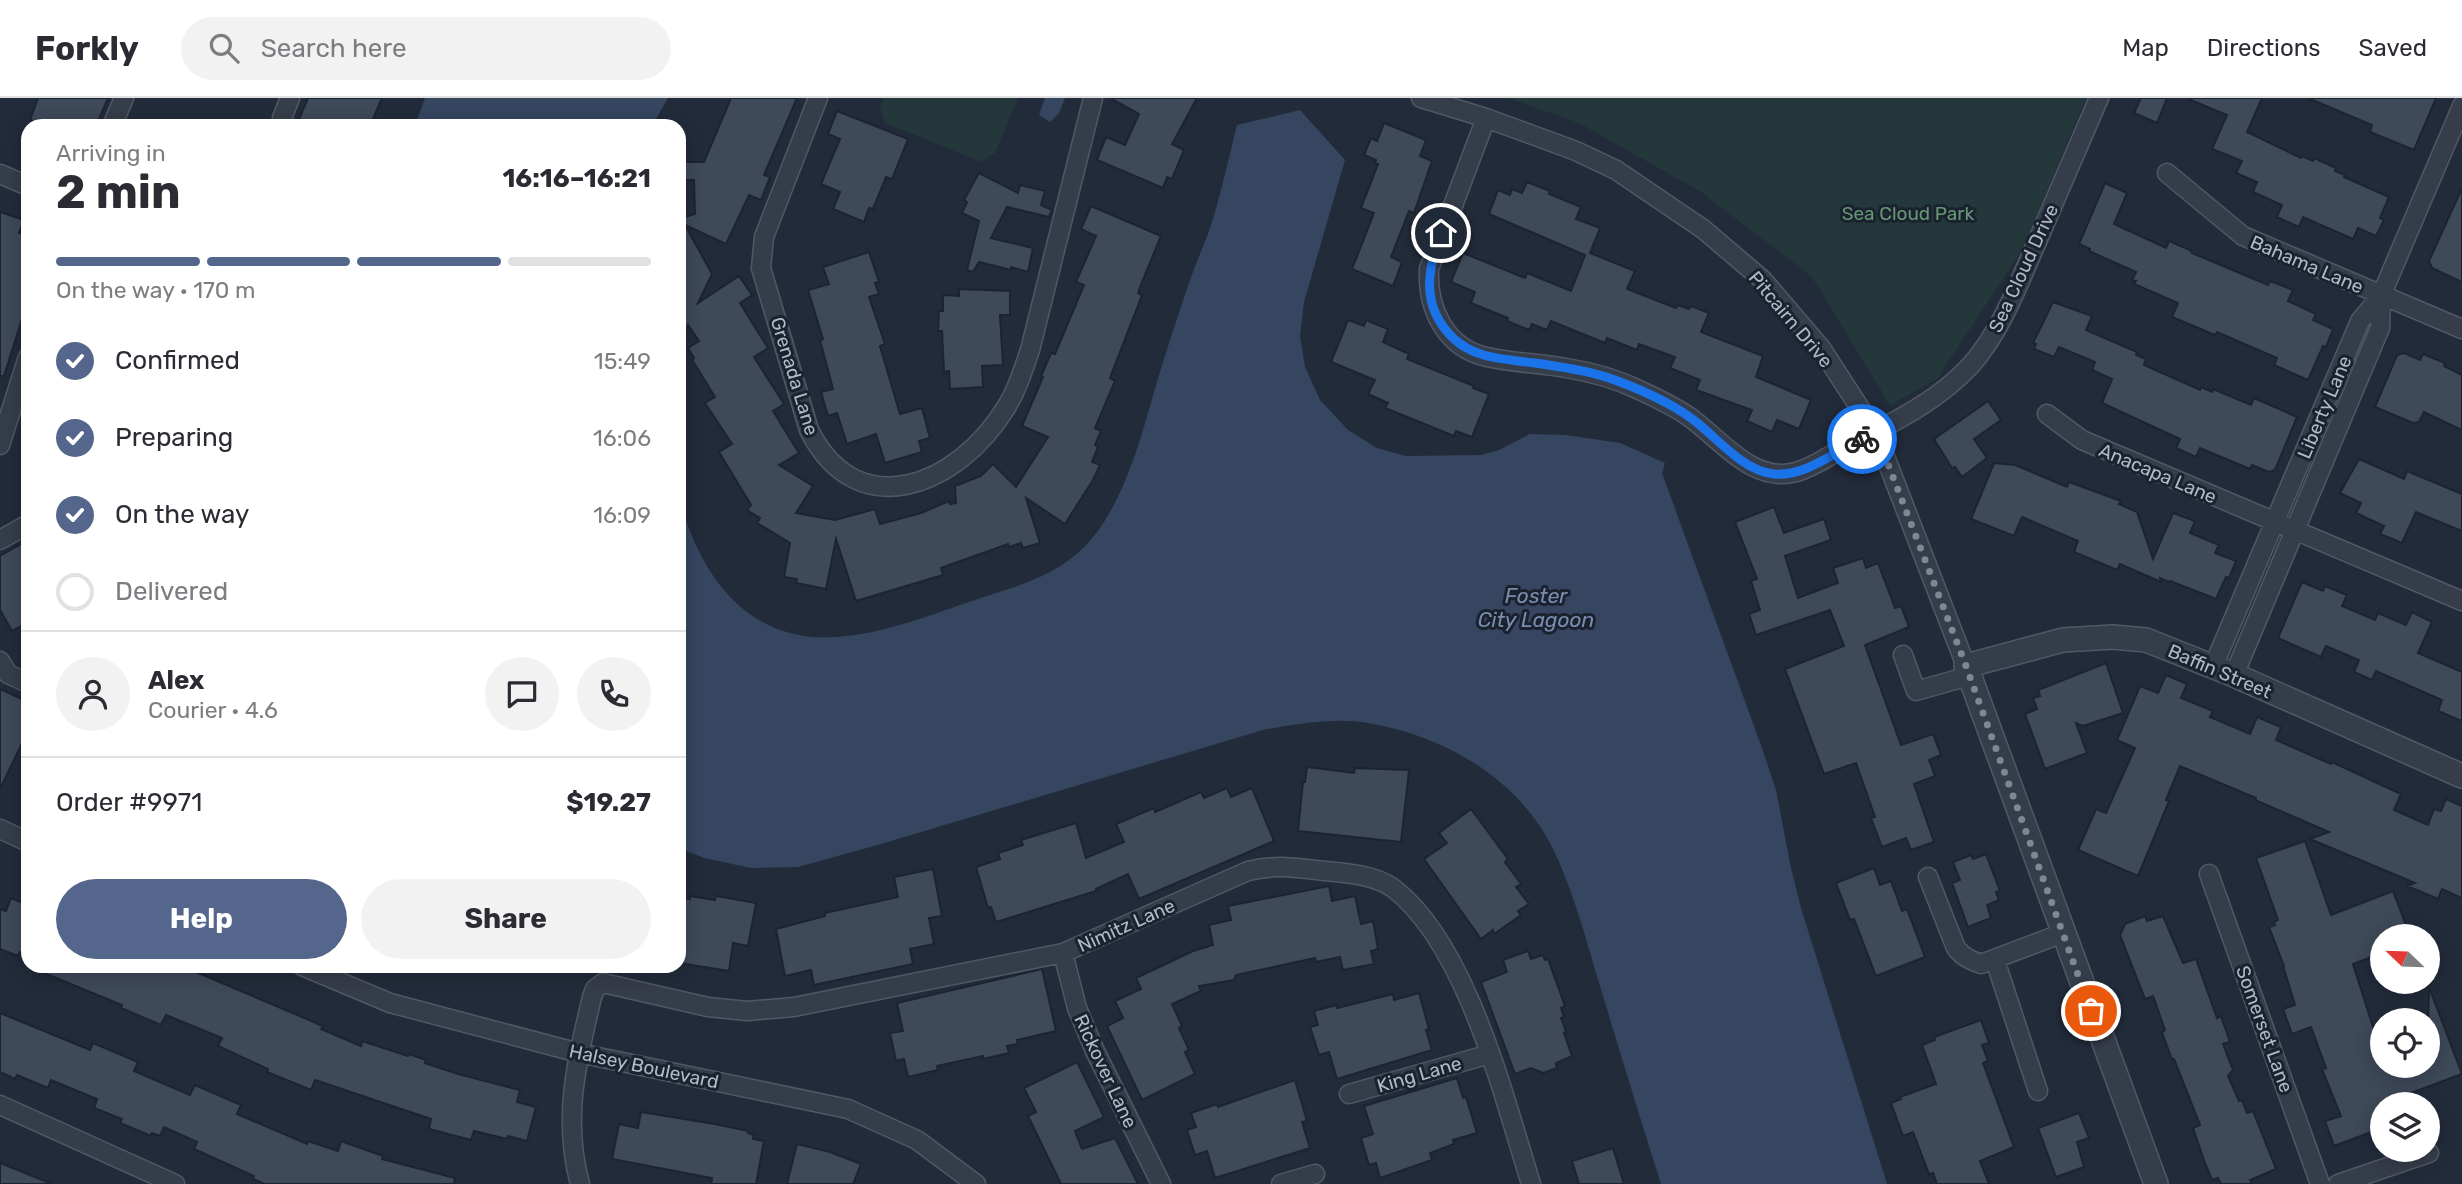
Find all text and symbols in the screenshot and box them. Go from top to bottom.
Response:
search box [181,17,671,80]
text: Forkly [35,29,139,68]
icon: search [205,29,243,67]
text: Search here [261,33,407,64]
text: Map [2122,34,2169,62]
text: Directions [2207,34,2320,62]
text: Saved [2358,34,2427,62]
text: Arriving in [56,139,166,167]
text: 16:16–16:21 [502,163,651,194]
text: 2 min [56,165,181,220]
street label: Sea Cloud Drive [1984,200,2063,336]
park label: Sea Cloud Park [1842,202,1975,225]
pin [1411,203,1471,263]
icon: home [1422,214,1460,252]
street label: Bahama Lane [2247,230,2367,299]
street label: Pitcairn Drive [1744,266,1838,372]
text: On the way · 170 m [56,276,255,304]
street label: Grenada Lane [766,314,823,438]
icon: check [56,342,94,380]
text: Confirmed [115,345,240,376]
text: 15:49 [594,347,651,375]
street label: Liberty Lane [2292,352,2357,462]
courier [1827,404,1897,474]
icon: check [56,419,94,457]
icon: bike [1843,420,1881,458]
text: Preparing [115,422,233,453]
text: 16:06 [593,424,651,452]
street label: Anacapa Lane [2096,438,2220,509]
icon: check [56,496,94,534]
text: On the way [115,499,249,530]
text: 16:09 [593,501,651,529]
text: Delivered [115,576,228,607]
water label: Foster City Lagoon [1478,583,1594,632]
street label: Baffin Street [2164,639,2276,704]
button: person [56,657,130,731]
button: chat [485,657,559,731]
button: phone [577,657,651,731]
text: Alex [148,665,204,696]
text: Courier · 4.6 [148,696,278,724]
text: Order #9971 [56,787,202,818]
text: $19.27 [566,787,651,818]
button: Help [56,879,347,959]
button: Share [361,879,651,959]
street label: Nimitz Lane [1074,894,1179,957]
north arrow [2370,924,2440,994]
map controls [2370,924,2440,1162]
street label: Somerset Lane [2231,963,2298,1096]
pin [2061,981,2121,1041]
icon: bag [2072,992,2110,1030]
button: locate [2370,1008,2440,1078]
street label: Rickover Lane [1069,1011,1142,1132]
street label: Halsey Boulevard [567,1039,721,1094]
street label: King Lane [1374,1051,1464,1098]
button: layers [2370,1092,2440,1162]

